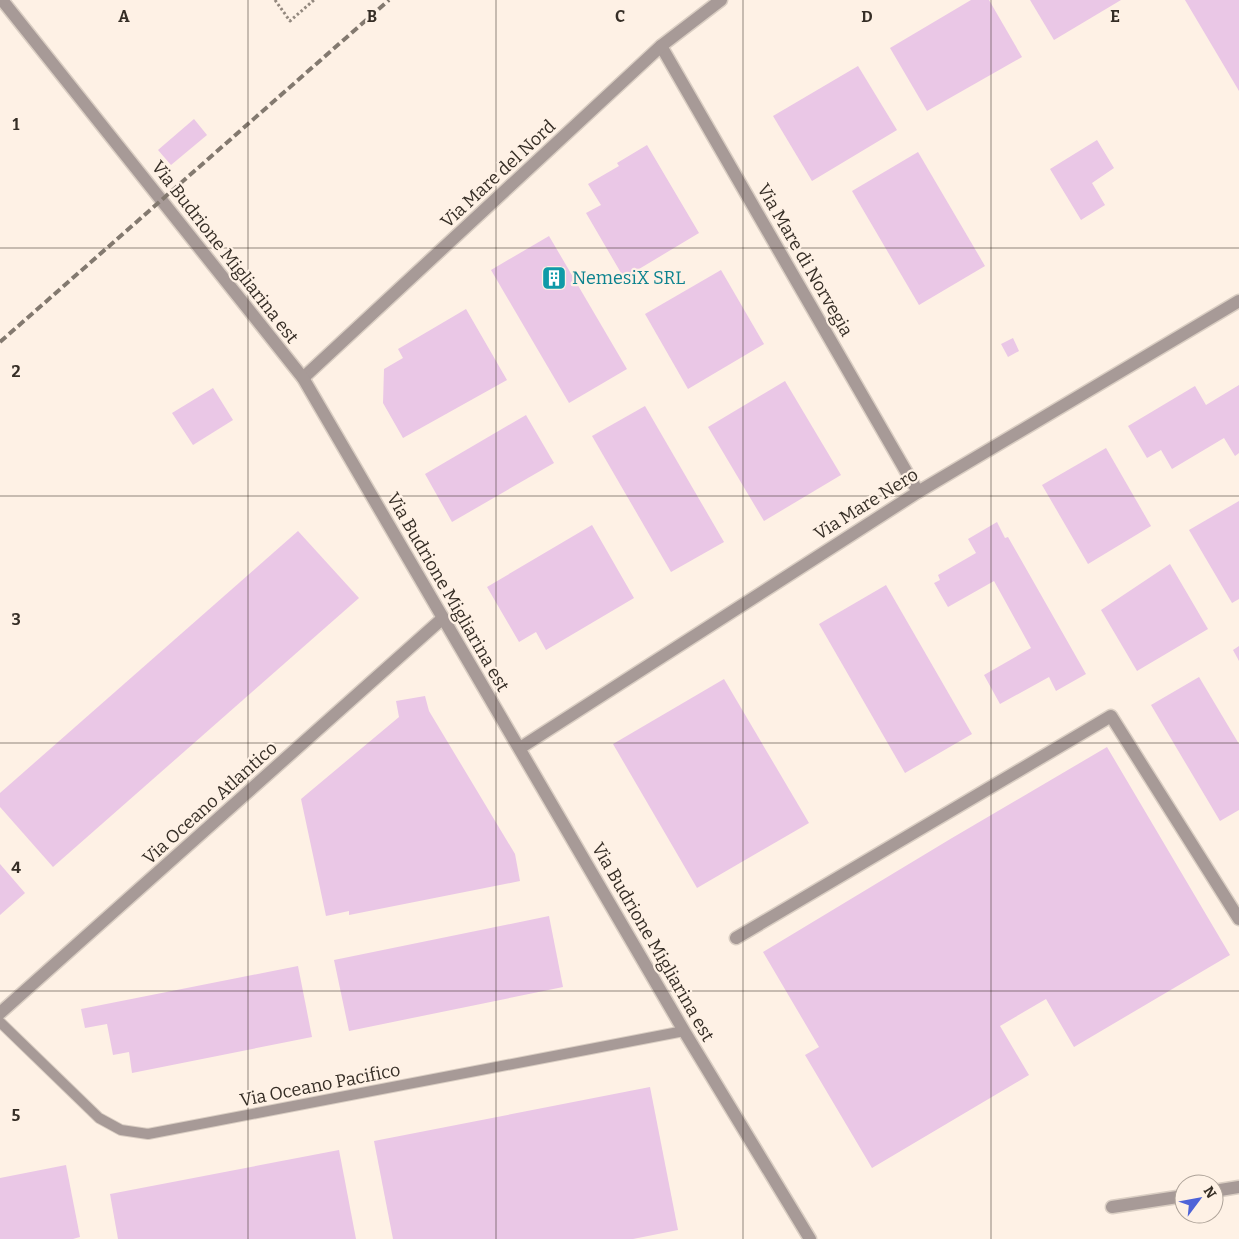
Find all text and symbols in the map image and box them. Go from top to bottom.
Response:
text: A [118,7,130,26]
text: B [367,7,377,26]
text: C [615,7,625,26]
text: D [861,7,873,26]
text: E [1110,7,1120,26]
text: 1 [13,115,20,134]
street label: Via Mare del Nord [436,115,560,233]
street label: Via Budrione Migliarina est [147,156,304,348]
street label: Via Mare di Norvegia [752,180,858,340]
building icon: NemesiX SRL [541,265,567,291]
place label: NemesiX SRL [572,267,685,289]
text: 2 [11,362,21,381]
street label: Via Mare Nero [810,463,922,545]
street label: Via Budrione Migliarina est [382,489,514,696]
text: 3 [11,610,21,629]
street label: Via Oceano Atlantico [138,737,282,869]
street label: Via Budrione Migliarina est [587,839,719,1046]
text: 4 [11,858,21,877]
street label: Via Oceano Pacifico [238,1059,402,1111]
text: 5 [12,1106,21,1125]
north arrow [1174,1174,1224,1224]
text: N [1200,1183,1220,1202]

